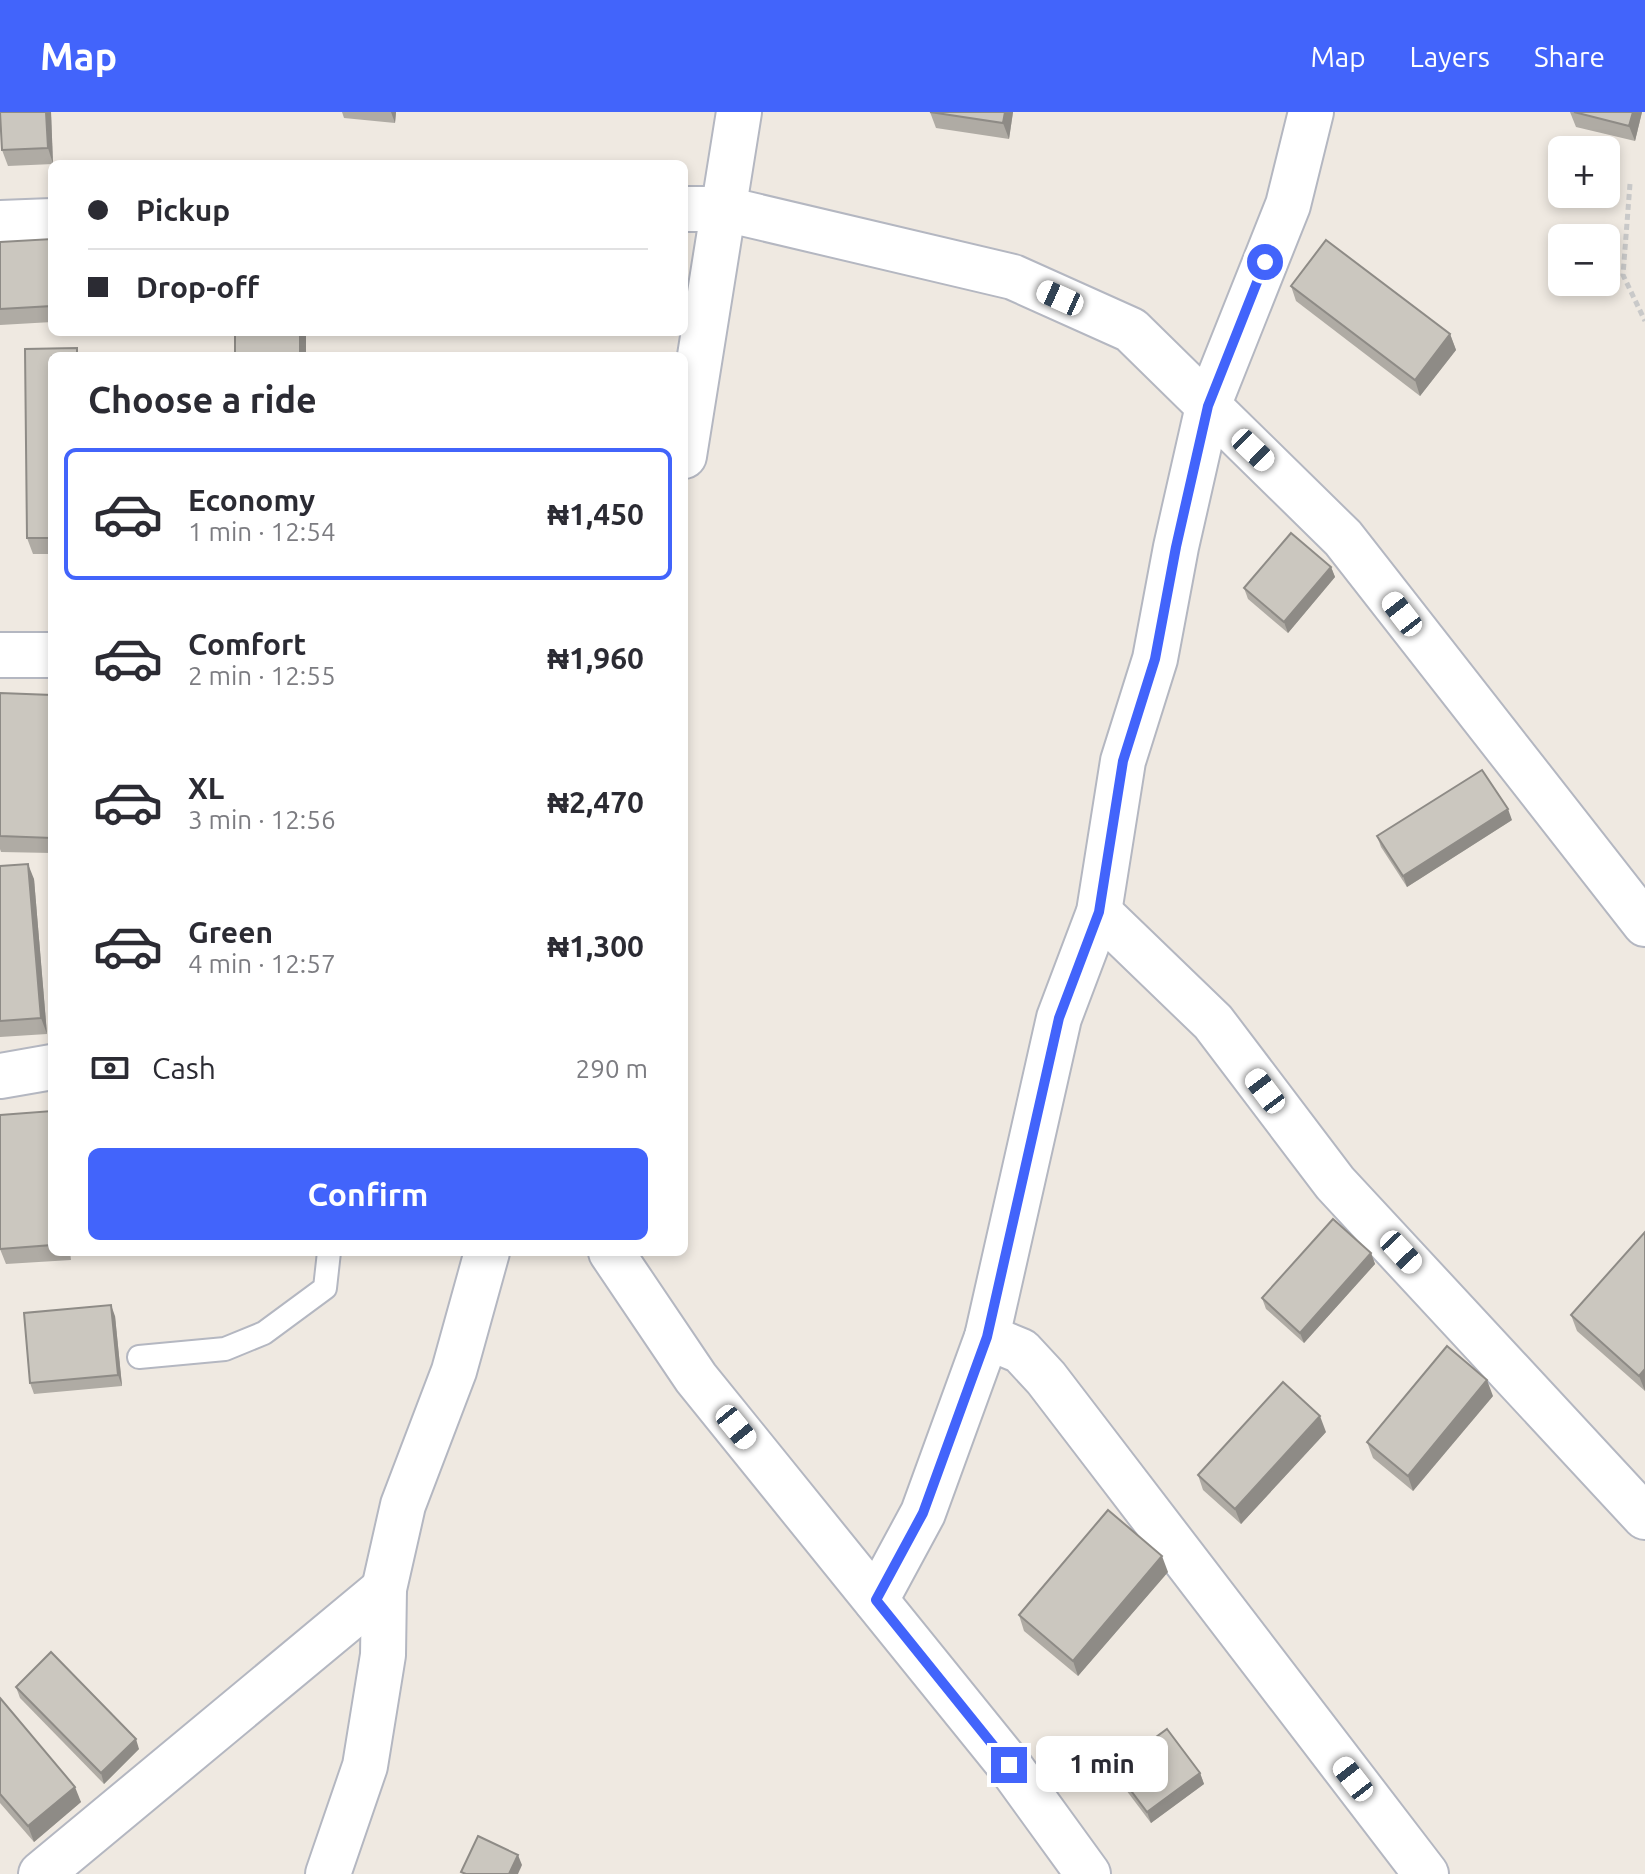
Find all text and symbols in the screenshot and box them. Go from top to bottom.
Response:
text: Map [40,35,117,77]
text: Map [1310,41,1366,72]
text: Layers [1410,41,1490,72]
text: Share [1534,41,1605,72]
map controls [1548,136,1620,296]
button: + [1548,136,1620,208]
text: Pickup [136,193,230,227]
button: − [1548,224,1620,296]
route start [1247,244,1283,280]
text: Drop-off [136,270,259,304]
car [1033,277,1087,319]
text: Choose a ride [88,379,317,420]
car [1227,425,1279,475]
icon: car [92,478,164,550]
text: Economy [188,483,315,517]
text: ₦1,450 [547,497,644,531]
text: 1 min · 12:54 [188,517,336,546]
car [1378,588,1426,640]
icon: car [92,622,164,694]
text: Comfort [188,627,306,661]
text: ₦1,960 [547,641,644,675]
text: 2 min · 12:55 [188,661,336,690]
icon: car [92,766,164,838]
text: XL [188,771,224,805]
text: ₦2,470 [547,785,644,819]
text: 3 min · 12:56 [188,805,336,834]
icon: car [92,910,164,982]
text: Green [188,915,273,949]
text: ₦1,300 [547,929,644,963]
text: 4 min · 12:57 [188,949,336,978]
icon: cash [88,1046,132,1090]
text: Cash [152,1051,216,1085]
text: 290 m [576,1054,648,1083]
car [1241,1065,1289,1117]
button: Confirm [88,1148,648,1240]
car [1376,1226,1426,1278]
car [712,1401,760,1453]
callout: 1 min [1037,1737,1169,1793]
route end [991,1747,1027,1783]
text: 1 min [1069,1749,1135,1778]
car [1329,1753,1377,1805]

